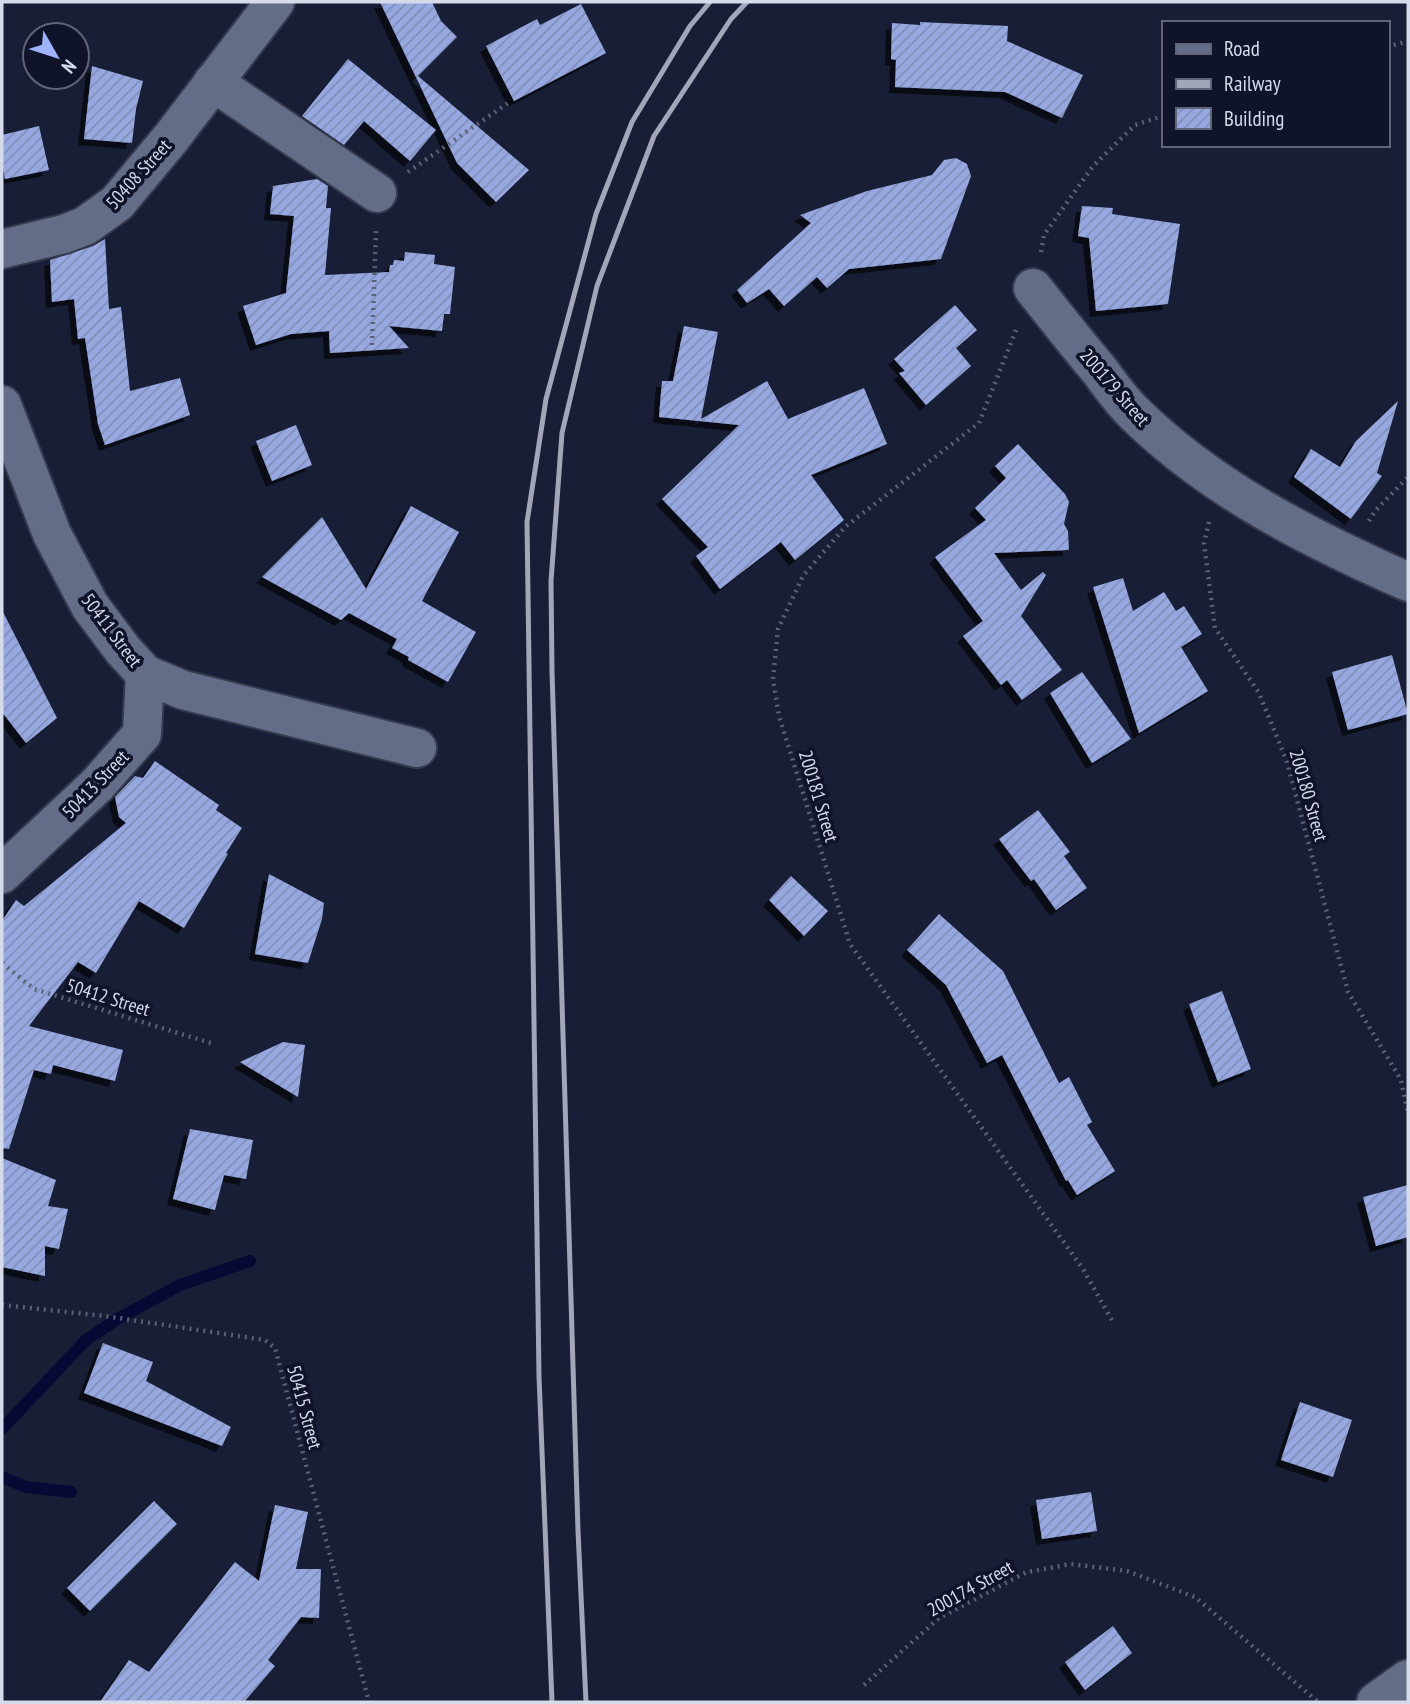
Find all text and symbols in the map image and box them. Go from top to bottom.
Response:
north arrow [21,21,91,91]
legend [1162,21,1389,147]
text: Road [1224,35,1260,62]
text: N [57,55,82,78]
text: Railway [1224,70,1281,97]
text: Building [1224,105,1284,132]
street label: 50408 Street [100,133,176,214]
street label: 200179 Street [1075,343,1156,431]
street label: 50411 Street [77,588,148,672]
street label: 50413 Street [56,744,134,823]
street label: 200180 Street [1284,746,1334,845]
street label: 200181 Street [794,747,845,846]
street label: 50412 Street [63,973,153,1021]
street label: 50415 Street [282,1362,328,1452]
street label: 200174 Street [923,1554,1018,1621]

